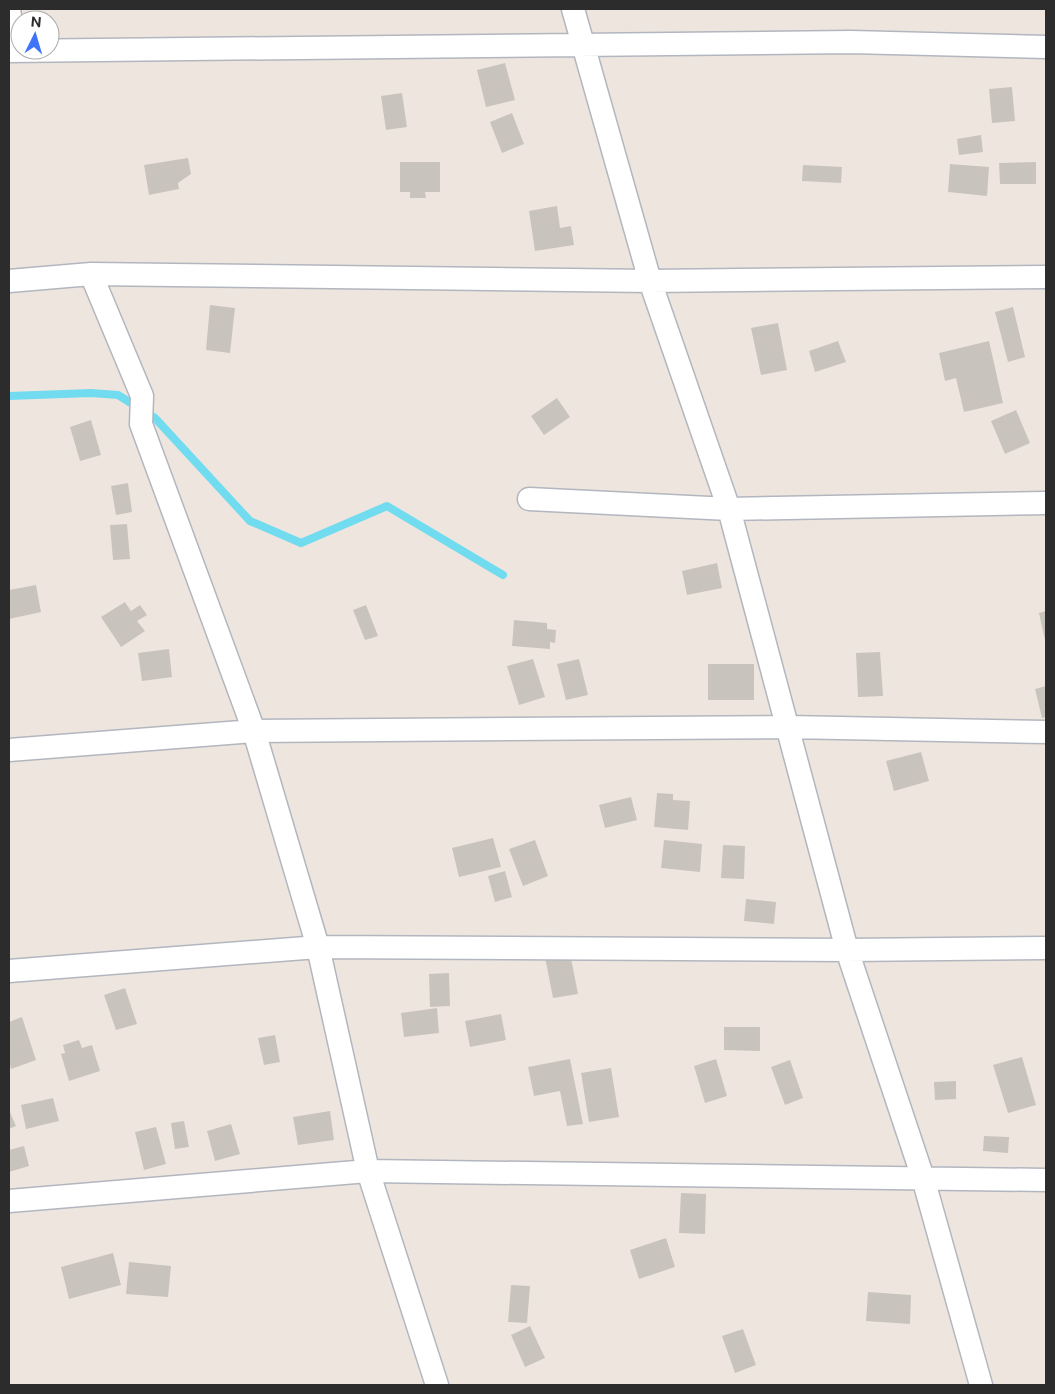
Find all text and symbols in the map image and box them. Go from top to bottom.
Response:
north arrow [10,10,60,60]
text: N [30,14,42,30]

